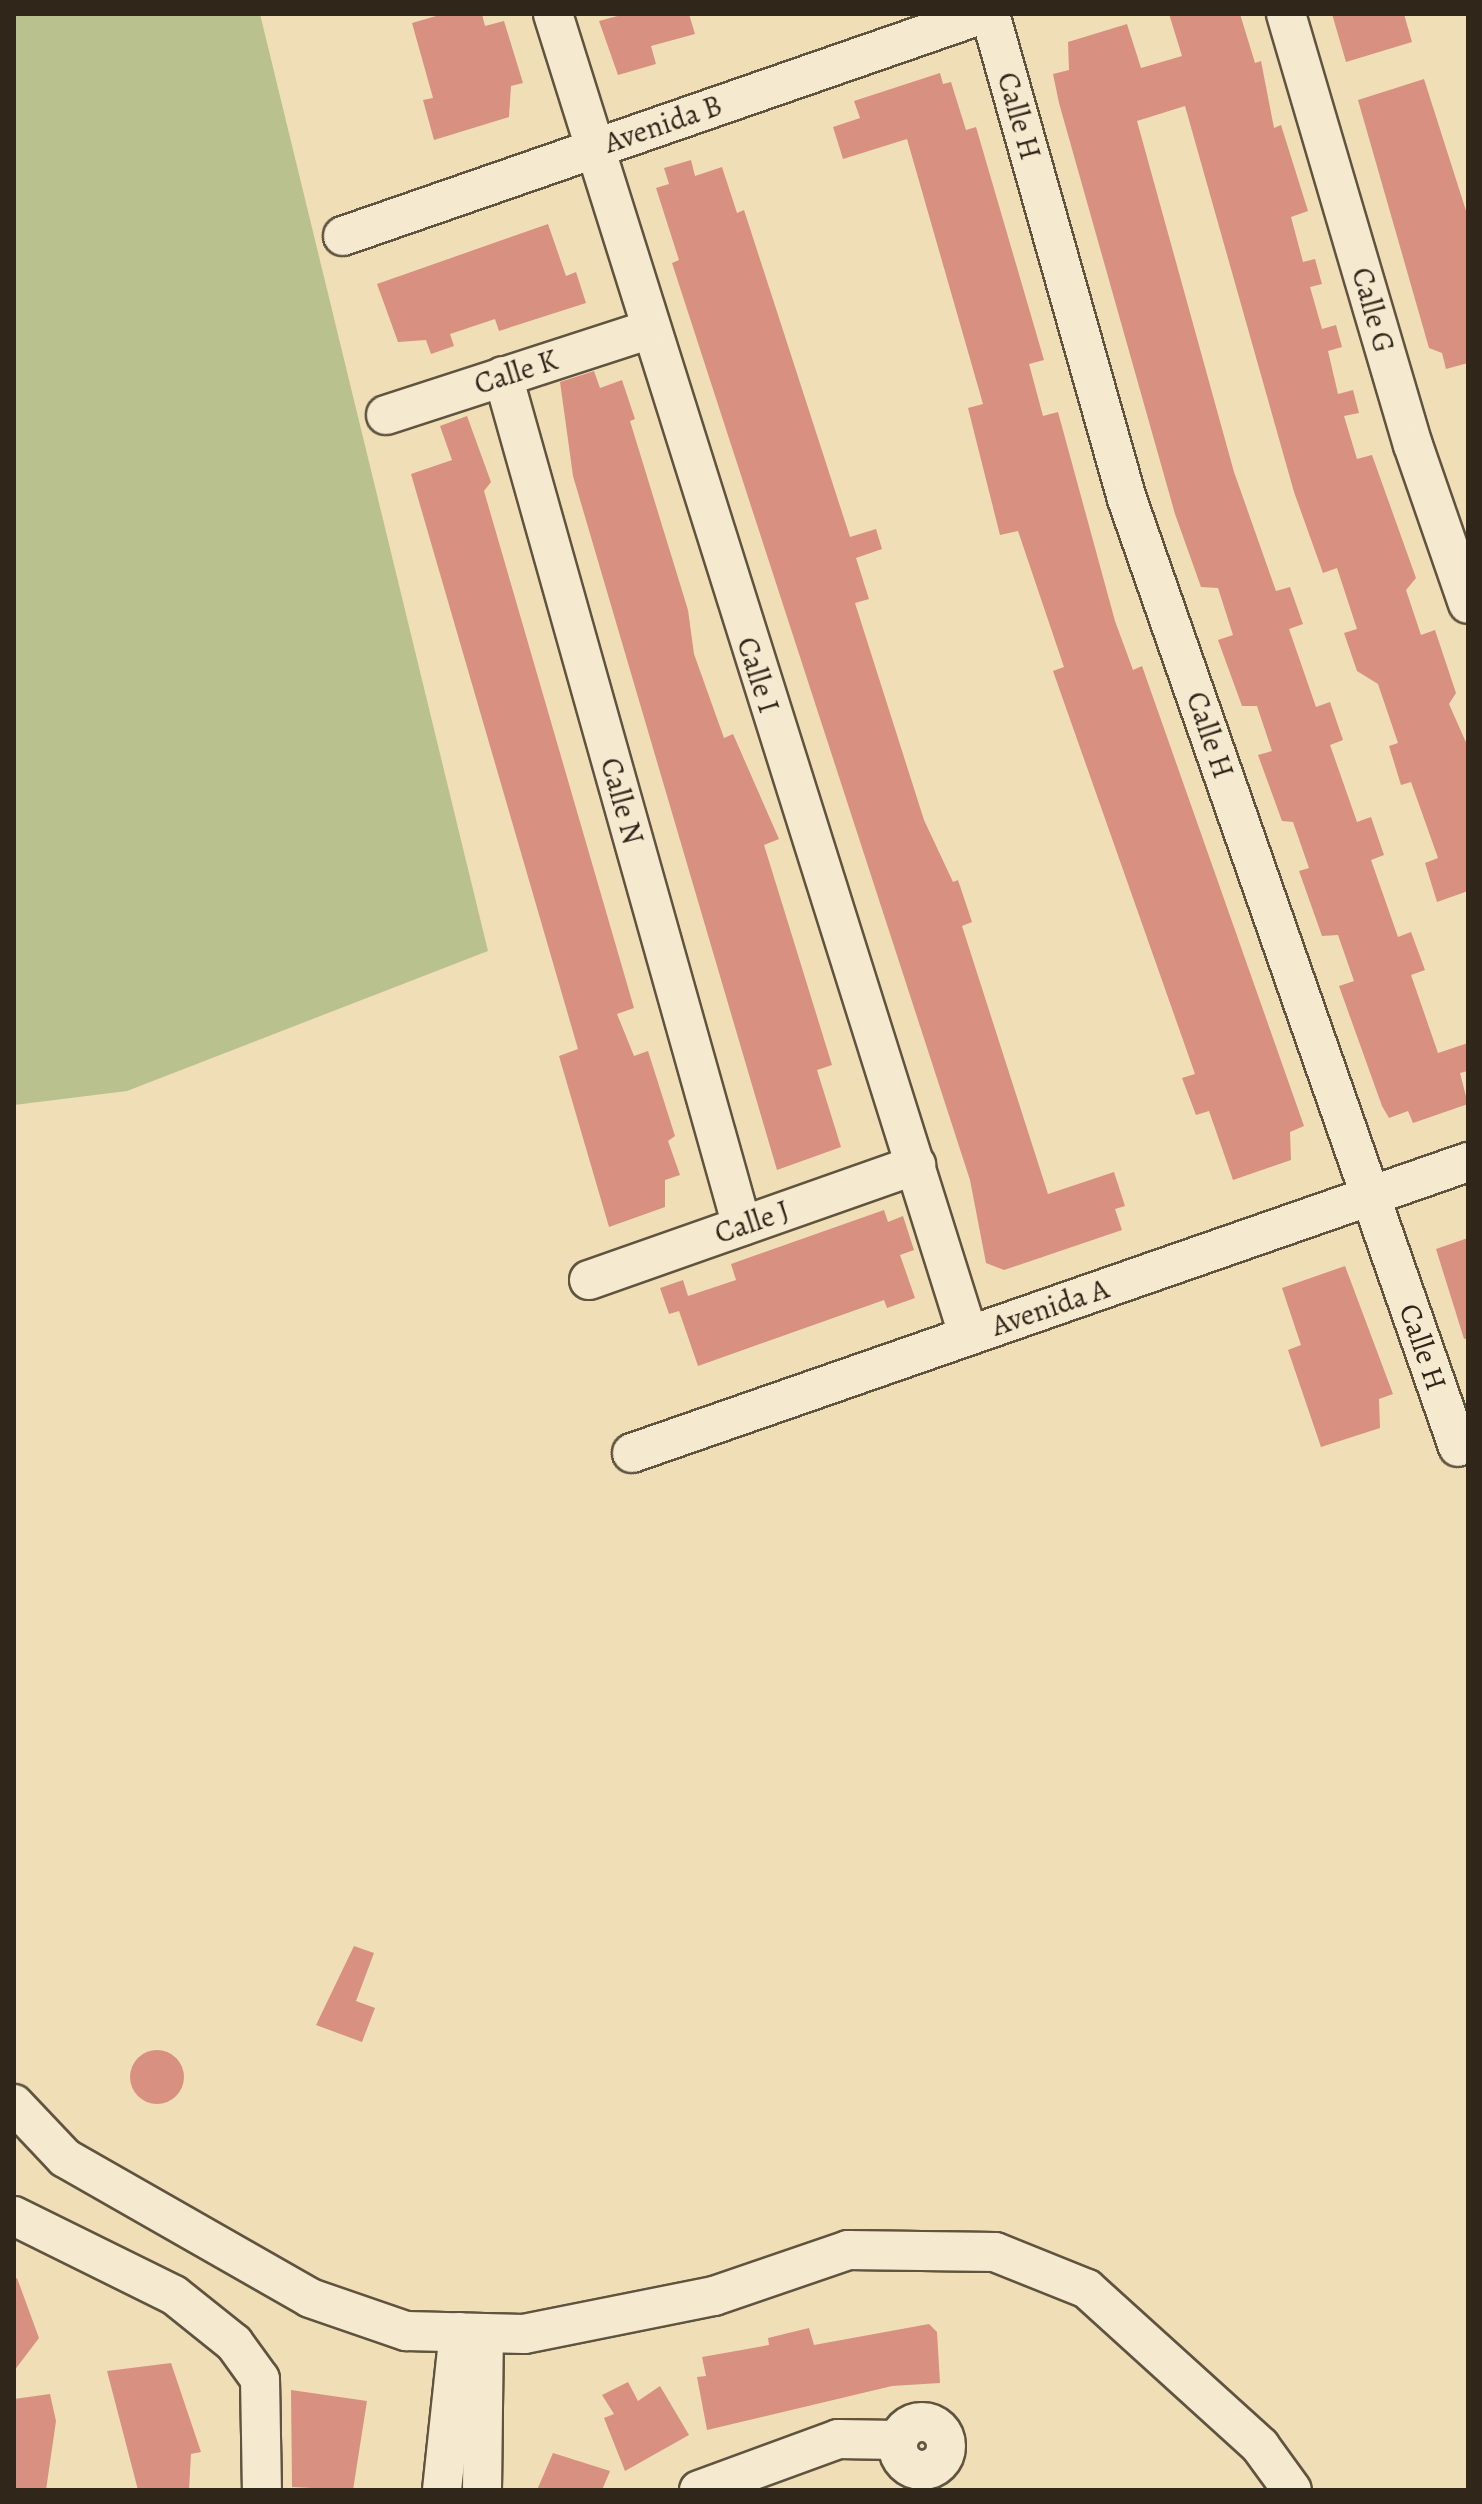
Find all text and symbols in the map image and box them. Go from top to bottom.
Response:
street label: Calle H [989,68,1049,164]
street label: Avenida B [599,87,727,161]
street label: Calle G [1344,263,1402,357]
street label: Calle K [470,342,562,402]
street label: Calle I [729,633,787,717]
street label: Calle H [1178,687,1242,783]
street label: Calle N [593,754,651,848]
street label: Calle J [710,1193,794,1251]
street label: Avenida A [987,1270,1113,1344]
street label: Calle H [1391,1299,1455,1395]

